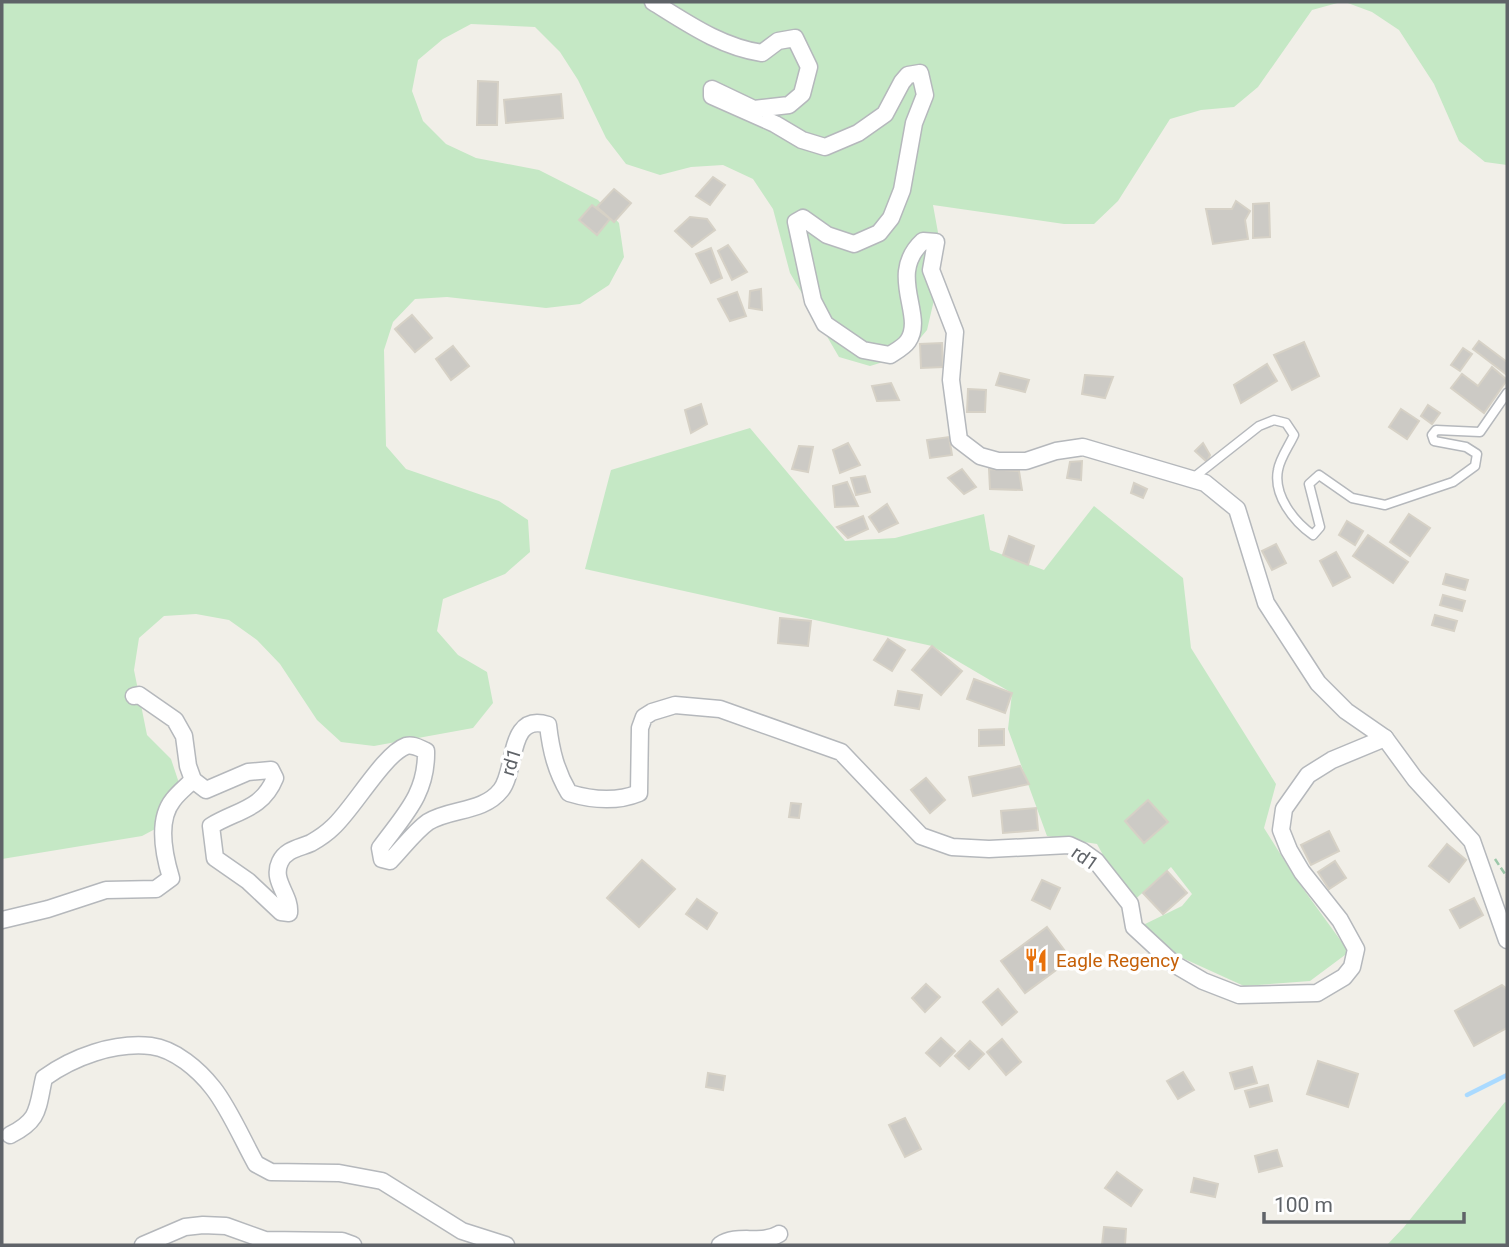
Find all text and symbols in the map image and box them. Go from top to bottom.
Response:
street label: rd1 [496,745,526,779]
street label: rd1 [1067,841,1103,875]
restaurant icon: Eagle Regency [1022,946,1050,974]
place label: Eagle Regency [1056,949,1179,972]
scale bar [1264,1180,1464,1224]
text: 100 m [1274,1193,1333,1217]

